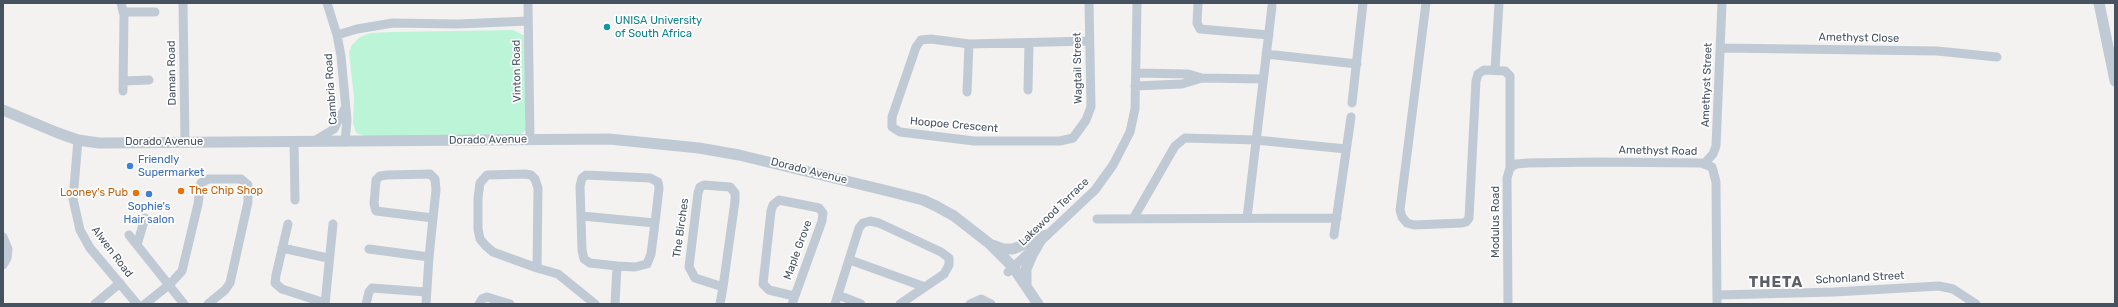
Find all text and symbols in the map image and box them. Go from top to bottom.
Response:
place label: UNISA University of South Africa [615,14,702,40]
marker: UNISA University of South Africa [602,22,612,32]
street label: Amethyst Close [1819,31,1899,45]
street label: Wagtail Street [1071,32,1085,104]
street label: Daman Road [165,40,179,106]
street label: Vinton Road [510,40,524,102]
street label: Amethyst Street [1699,43,1715,127]
street label: Cambria Road [322,53,340,125]
street label: Hoopoe Crescent [909,115,999,135]
street label: Dorado Avenue [449,133,527,147]
street label: Dorado Avenue [125,135,203,149]
street label: Amethyst Road [1619,144,1697,158]
place label: Friendly Supermarket [138,153,204,179]
street label: Dorado Avenue [769,155,849,187]
marker: Friendly Supermarket [125,161,135,171]
street label: Lakewood Terrace [1016,175,1092,249]
place label: The Chip Shop [189,184,263,198]
place label: Looney's Pub [60,186,128,200]
marker: The Chip Shop [176,186,186,196]
street label: Modulus Road [1489,186,1503,258]
marker: Looney's Pub [131,188,141,198]
marker: Sophie's Hair salon [144,189,154,199]
street label: The Birches [670,197,692,259]
place label: Sophie's Hair salon [124,200,174,226]
street label: Maple Grove [781,218,815,282]
street label: Alwen Road [89,224,135,280]
street label: Schonland Street [1815,269,1905,287]
district label: THETA [1749,274,1803,292]

